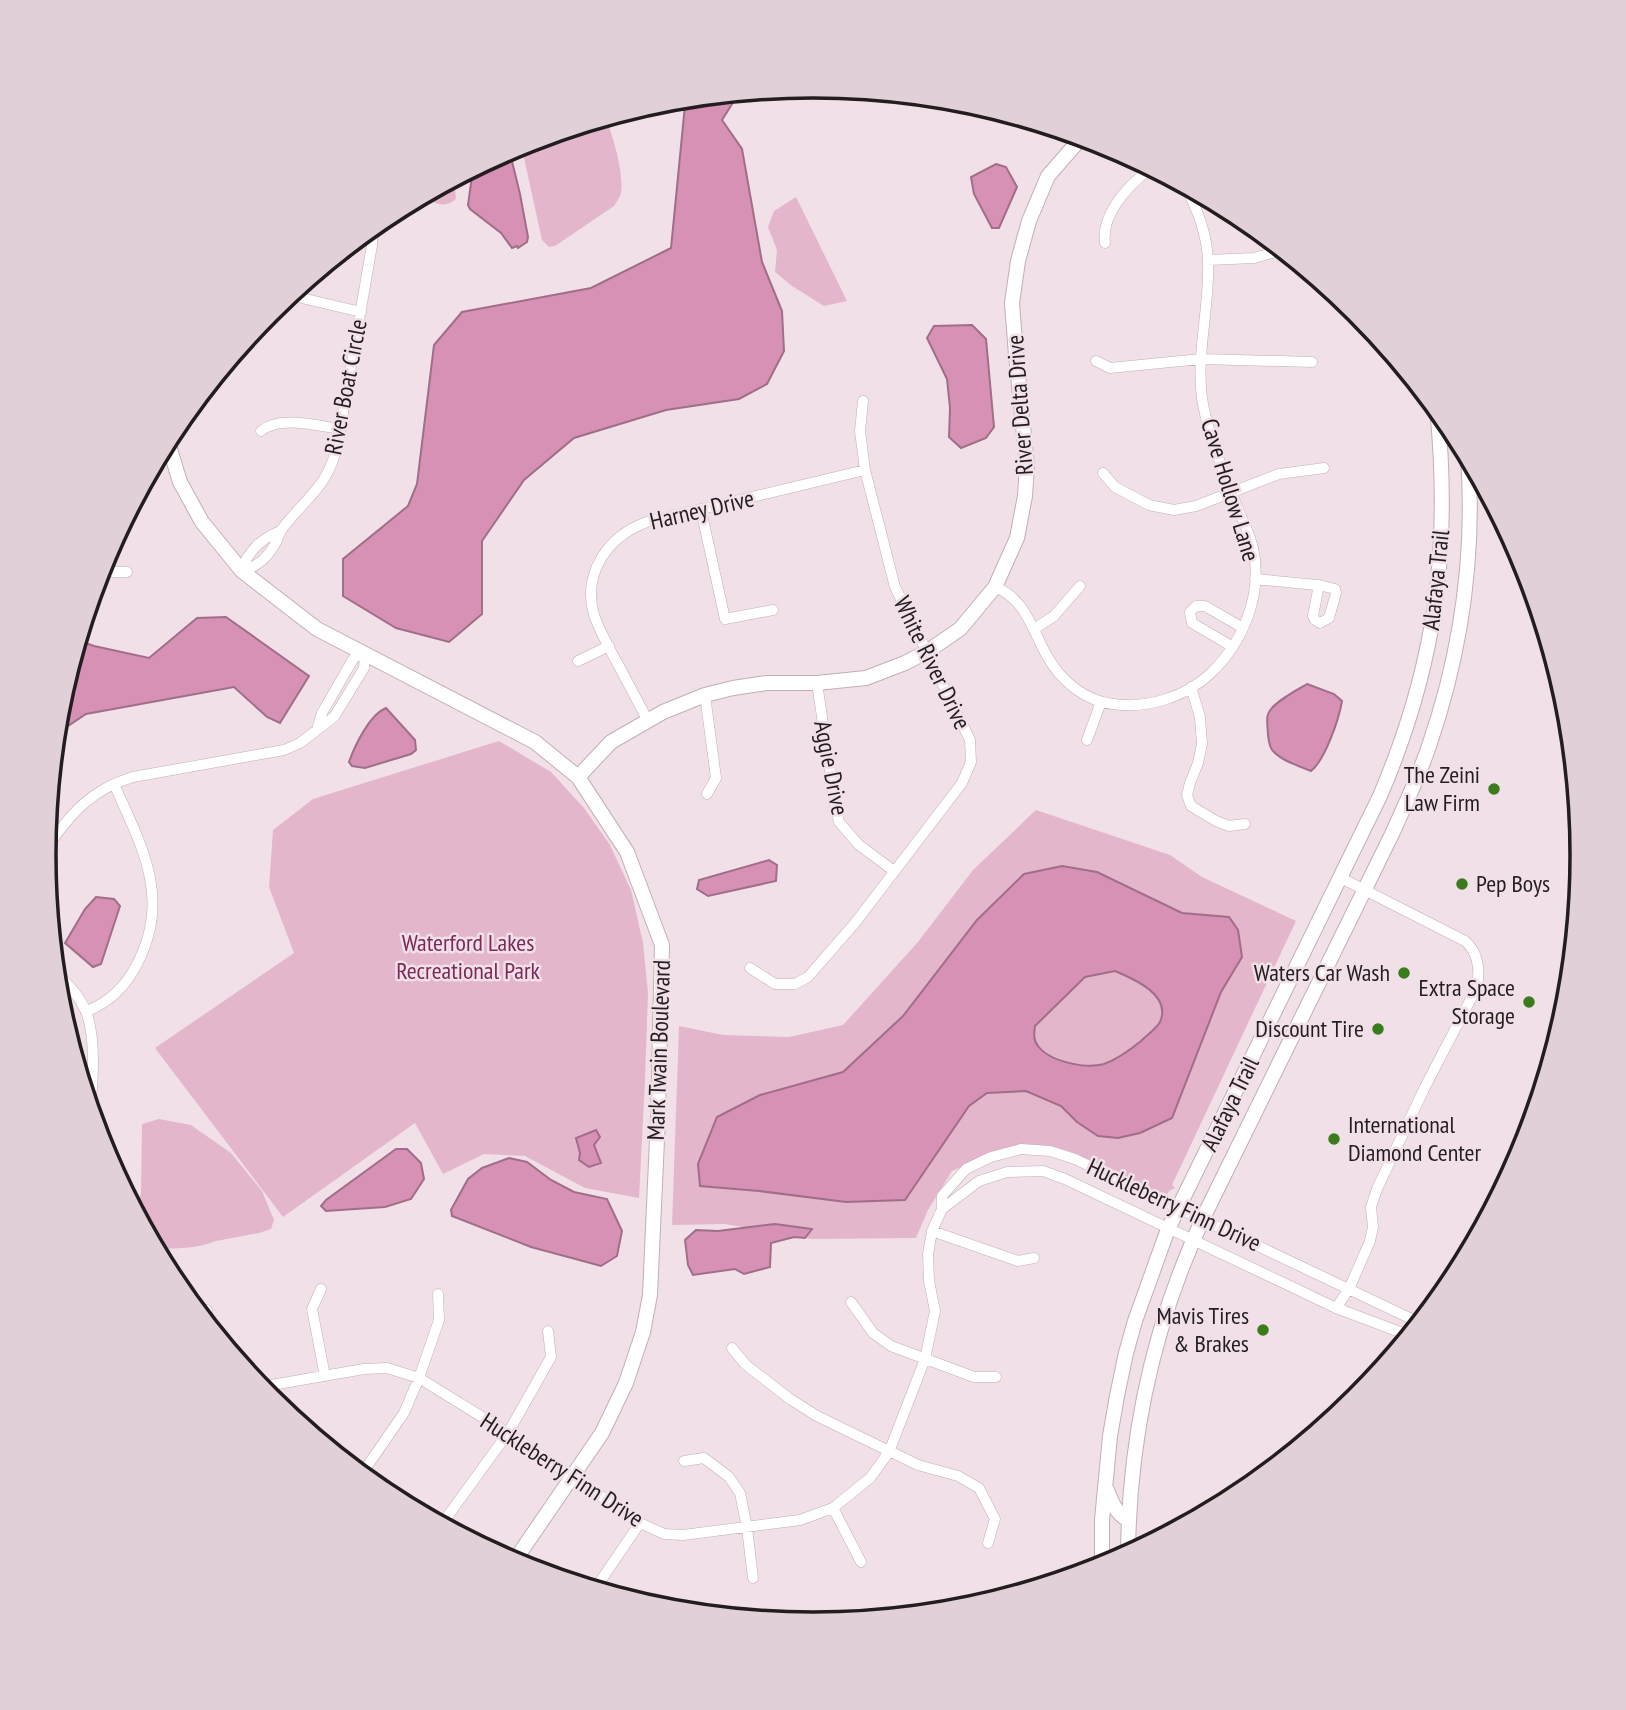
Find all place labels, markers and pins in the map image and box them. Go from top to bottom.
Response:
place label: The Zeini Law Firm [1404,759,1480,818]
marker: The Zeini Law Firm [1486,781,1502,797]
place label: Pep Boys [1476,868,1550,899]
marker: Pep Boys [1454,876,1470,892]
place label: Waters Car Wash [1254,957,1390,988]
marker: Waters Car Wash [1396,965,1412,981]
place label: Extra Space Storage [1419,972,1515,1031]
marker: Extra Space Storage [1521,994,1537,1010]
place label: Discount Tire [1255,1013,1364,1044]
marker: Discount Tire [1370,1021,1386,1037]
place label: International Diamond Center [1348,1109,1482,1168]
marker: International Diamond Center [1326,1131,1342,1147]
place label: Mavis Tires & Brakes [1156,1300,1249,1359]
marker: Mavis Tires & Brakes [1255,1322,1271,1338]

